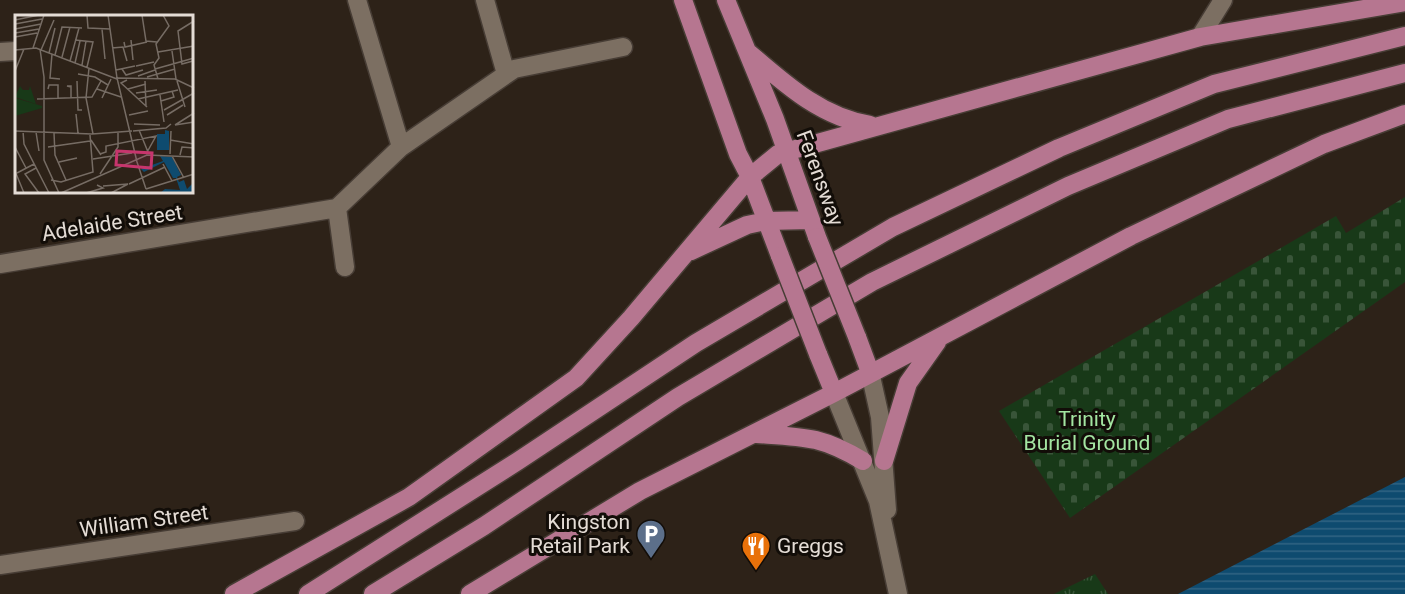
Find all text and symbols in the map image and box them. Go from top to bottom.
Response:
inset map [15,15,194,194]
street label: Ferensway [792,127,848,229]
street label: Adelaide Street [40,200,184,246]
park label: Trinity Burial Ground [1024,407,1150,455]
street label: William Street [78,500,210,542]
place label: Kingston Retail Park [530,510,630,558]
parking icon: Kingston Retail Park [635,518,667,560]
restaurant icon: Greggs [740,530,772,572]
place label: Greggs [777,534,844,558]

